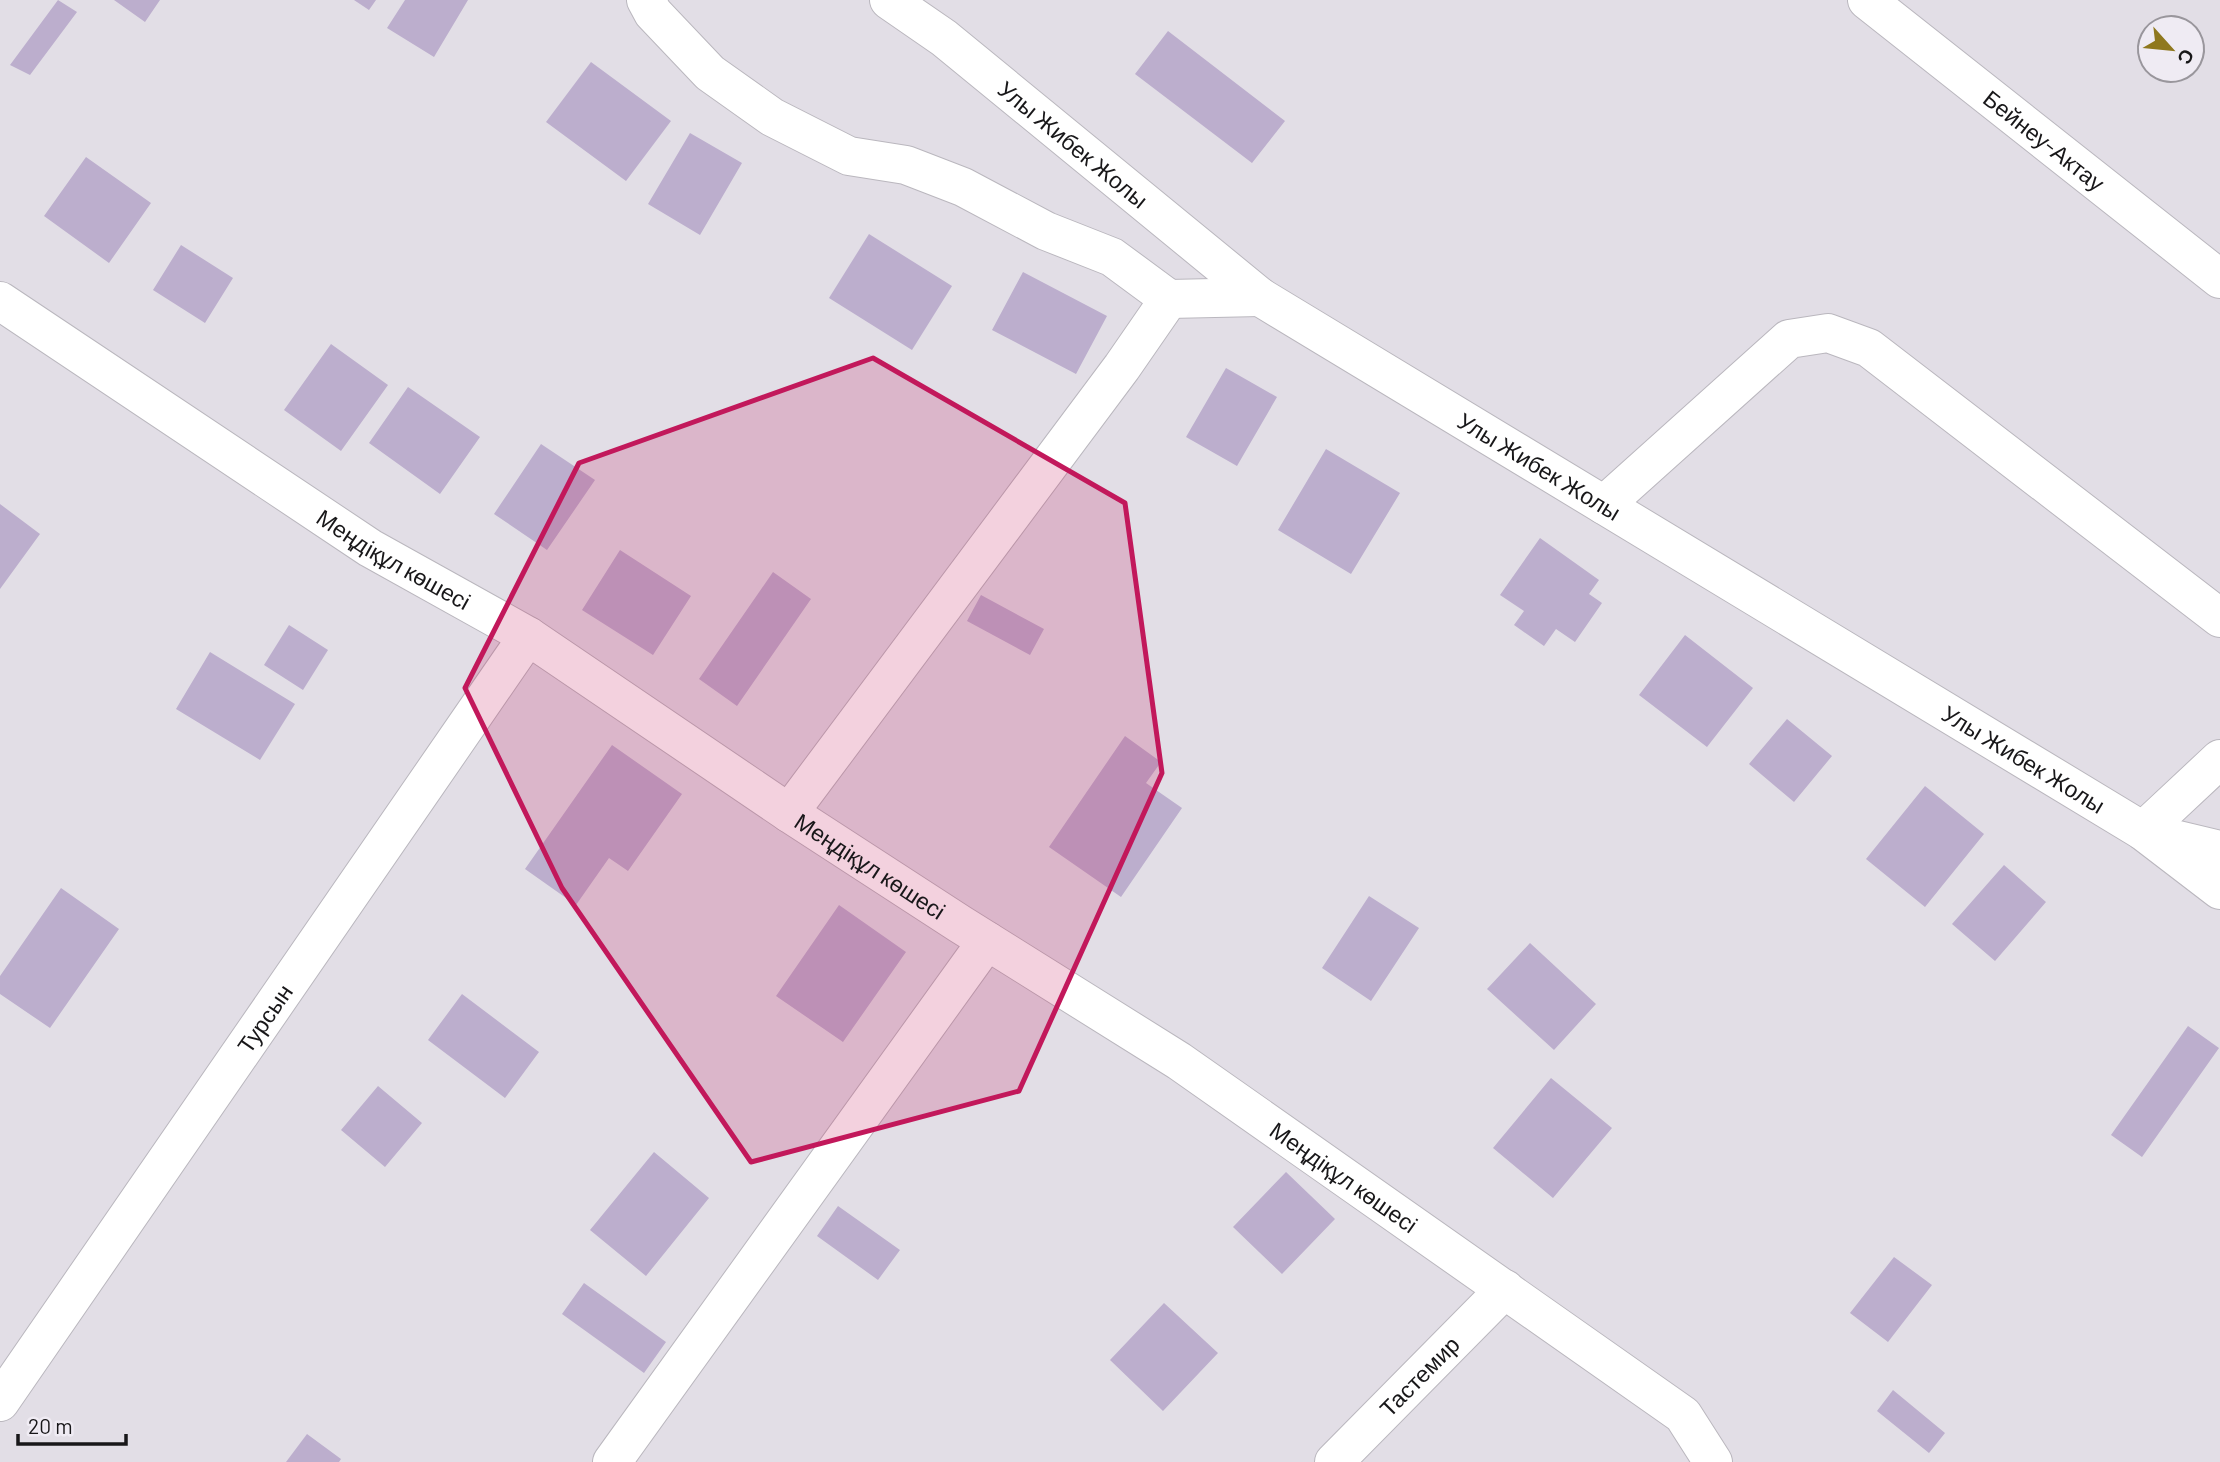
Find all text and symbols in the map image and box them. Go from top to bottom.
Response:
north arrow [2136,14,2206,84]
text: С [2173,46,2200,69]
street label: Улы Жибек Жолы [993,74,1154,214]
street label: Бейнеу-Актау [1978,84,2111,197]
street label: Улы Жибек Жолы [1453,406,1626,526]
street label: Меңдіқұл көшесі [312,503,476,615]
street label: Улы Жибек Жолы [1937,699,2110,819]
street label: Меңдіқұл көшесі [790,807,951,925]
street label: Турсын [231,978,298,1058]
street label: Меңдіқұл көшесі [1265,1116,1423,1238]
street label: Тастемир [1373,1330,1465,1422]
scale bar [18,1402,126,1446]
text: 20 m [28,1413,73,1438]

